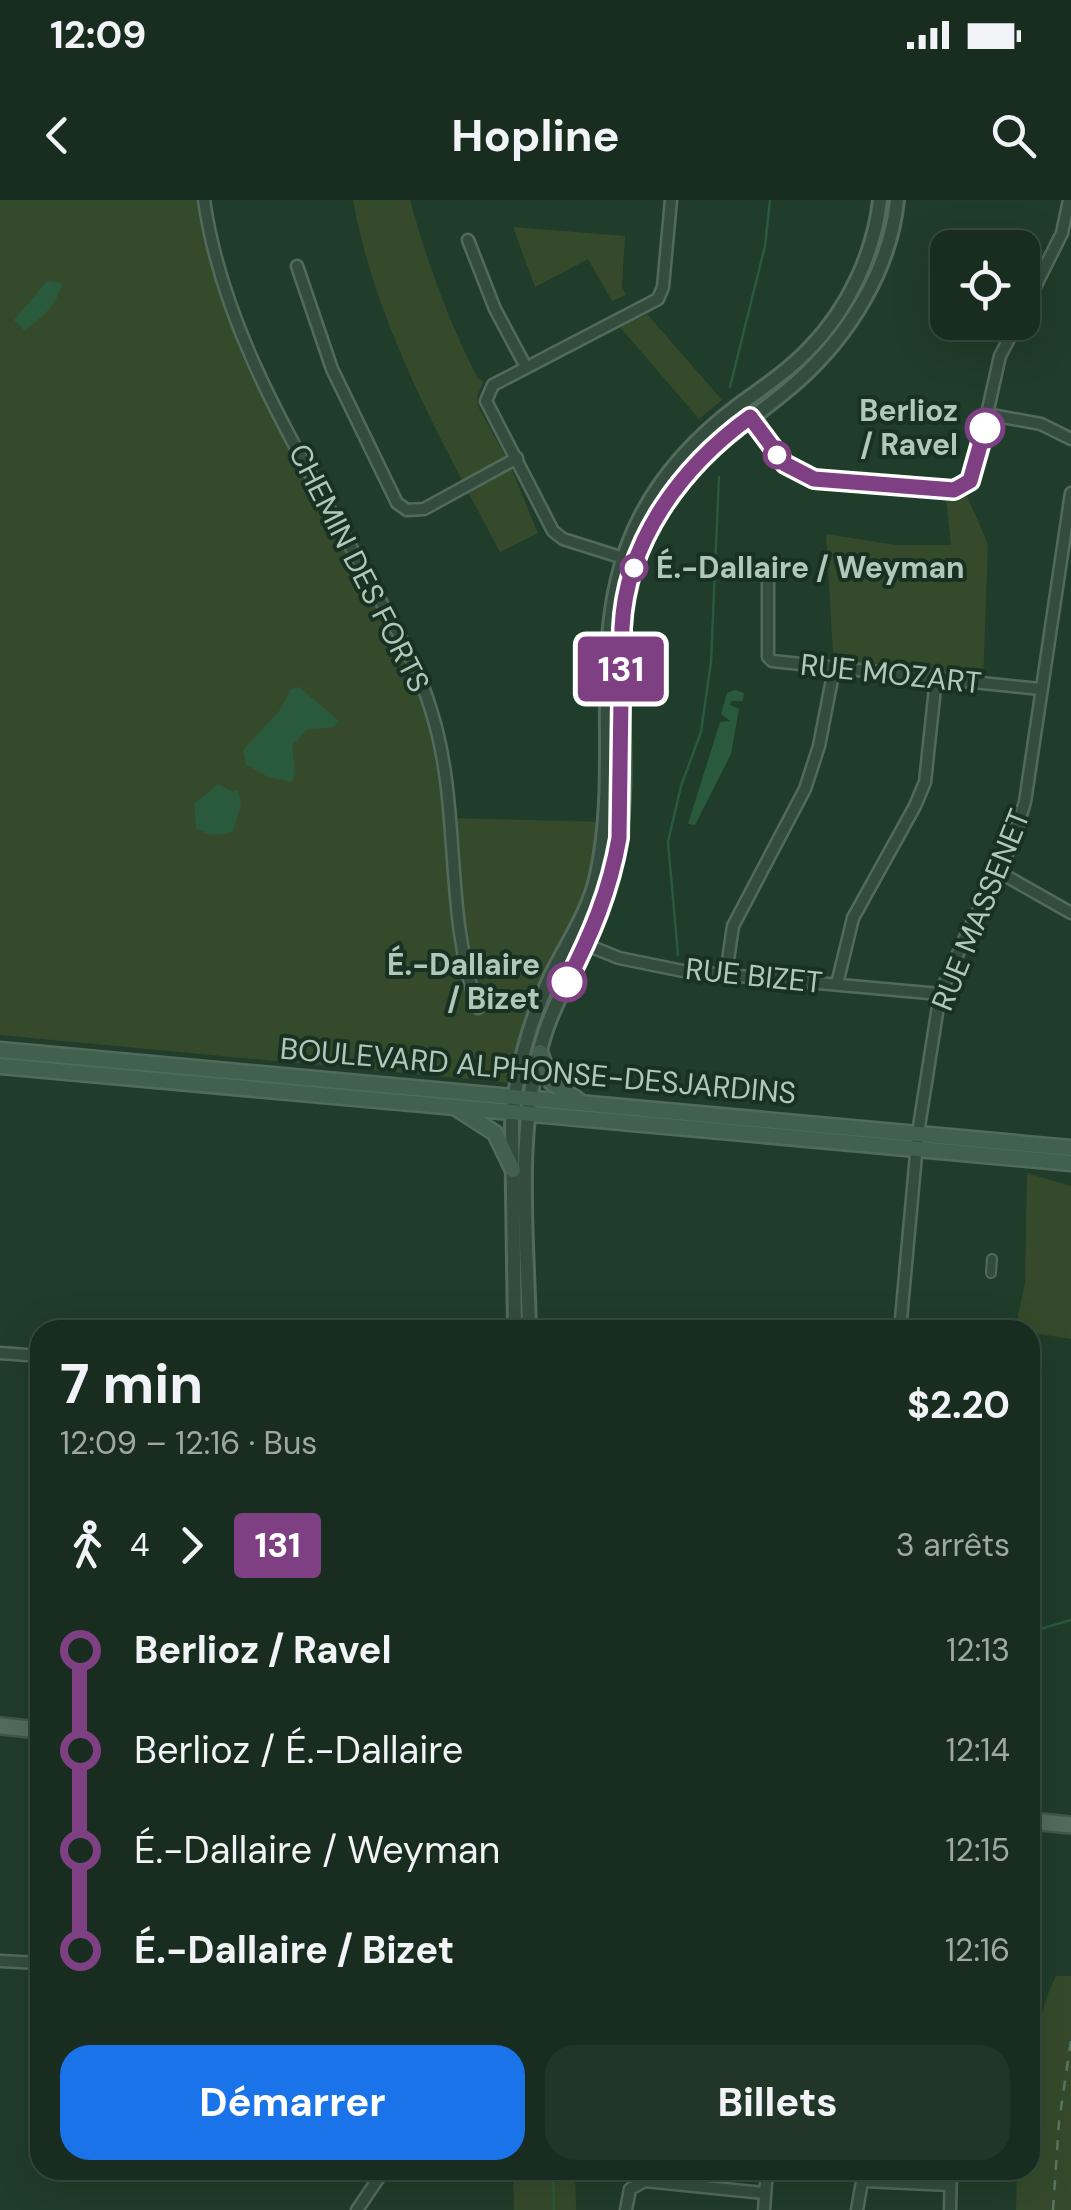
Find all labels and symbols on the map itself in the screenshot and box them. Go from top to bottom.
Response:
place label: Berlioz / Ravel [859,391,958,464]
marker: Berlioz / Ravel [966,409,1004,447]
street label: CHEMIN DES FORTS [280,437,439,699]
unlabelled marker [764,442,790,468]
place label: É.-Dallaire / Weyman [656,548,965,587]
marker: É.-Dallaire / Weyman [621,555,647,581]
line badge: 131 [564,636,678,702]
street label: RUE MOZART [799,645,983,702]
street label: RUE MASSENET [922,803,1039,1016]
place label: É.-Dallaire / Bizet [387,945,540,1018]
street label: RUE BIZET [684,949,824,1002]
marker: É.-Dallaire / Bizet [548,963,586,1001]
street label: BOULEVARD ALPHONSE-DESJARDINS [278,1029,798,1113]

